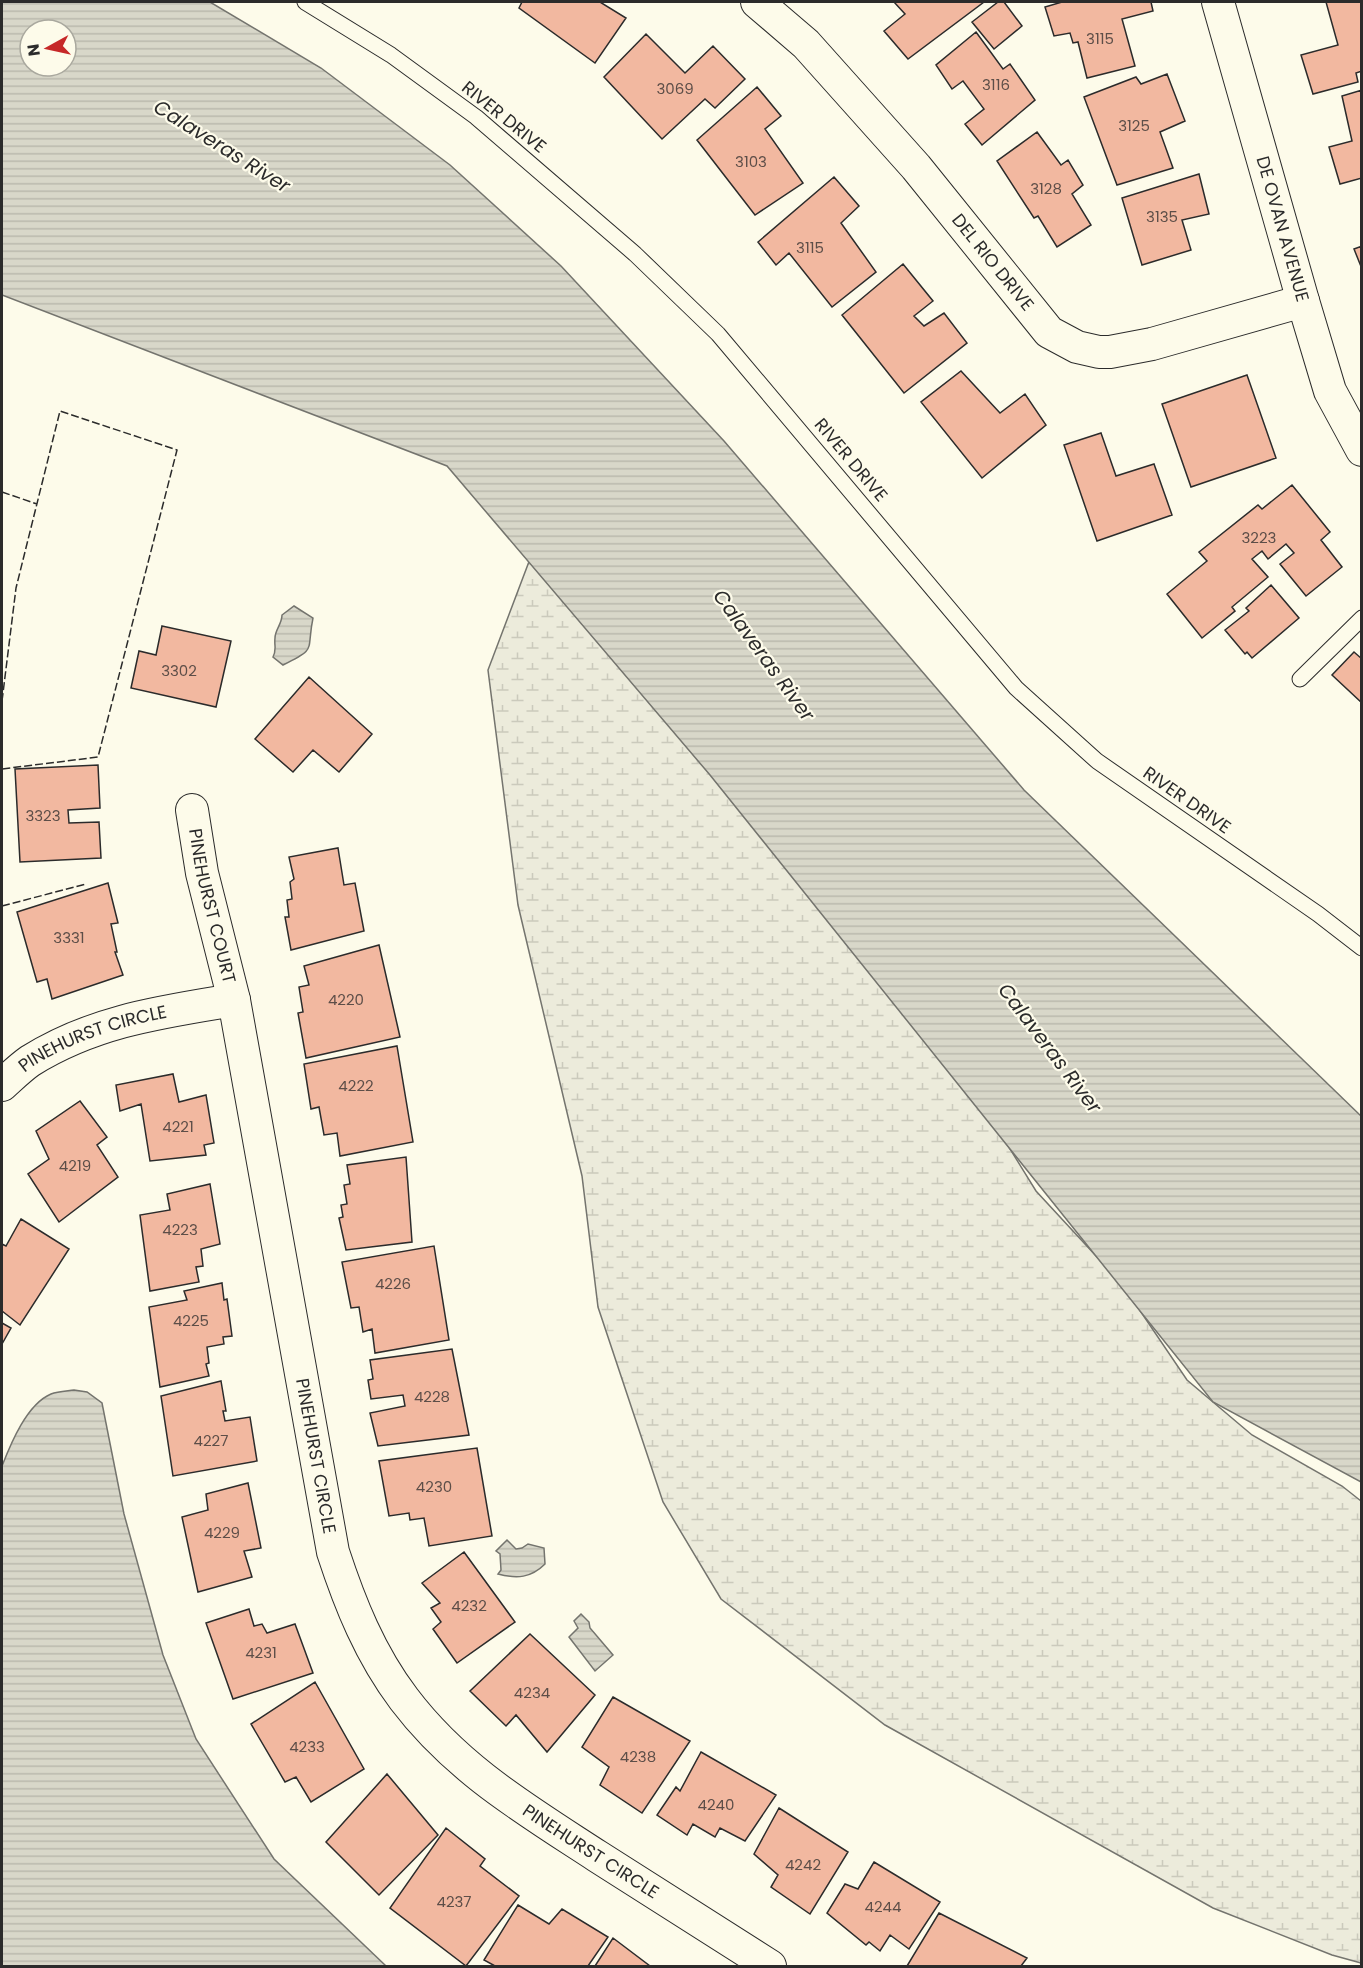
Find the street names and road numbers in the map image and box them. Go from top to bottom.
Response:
street label: RIVER DRIVE [457,75,552,158]
street label: DE OVAN AVENUE [1250,153,1316,305]
street label: DEL RIO DRIVE [946,208,1040,316]
street label: RIVER DRIVE [809,413,894,507]
street label: RIVER DRIVE [1138,760,1236,839]
street label: PINEHURST COURT [183,827,242,986]
street label: PINEHURST CIRCLE [13,999,169,1078]
street label: PINEHURST CIRCLE [290,1376,342,1536]
street label: PINEHURST CIRCLE [518,1798,664,1904]

